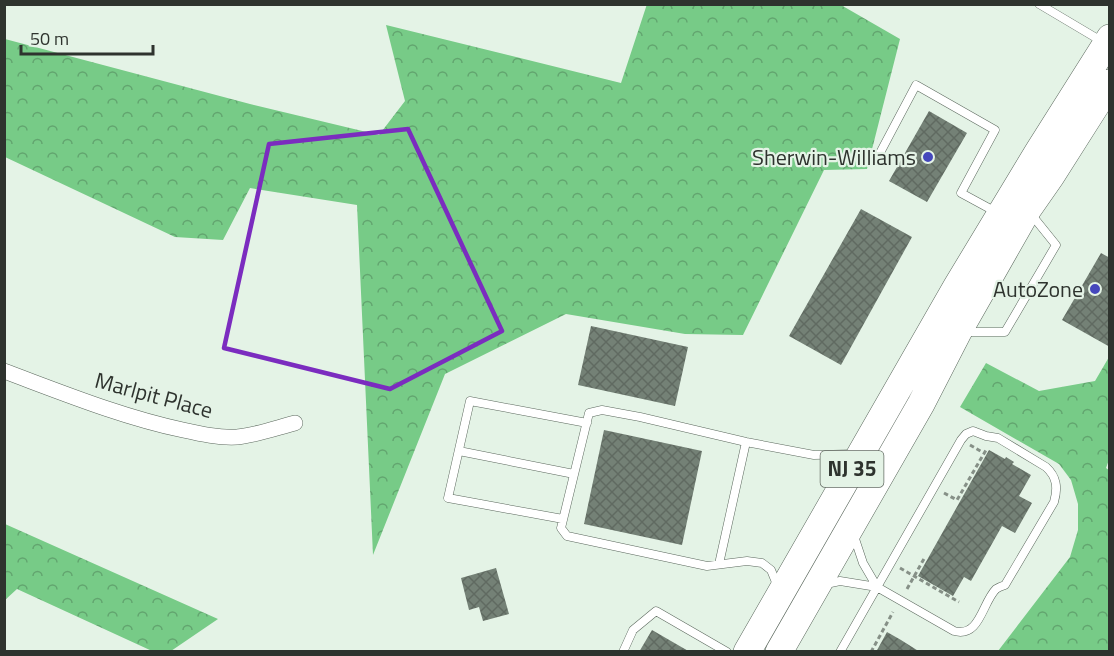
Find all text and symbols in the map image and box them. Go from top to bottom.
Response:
scale bar [21,18,153,56]
text: 50 m [30,25,69,52]
place label: Sherwin-Williams [752,140,916,174]
marker: Sherwin-Williams [921,150,935,164]
place label: AutoZone [993,272,1083,306]
marker: AutoZone [1088,282,1102,296]
street label: Marlpit Place [91,363,217,427]
road number: NJ 35 [820,451,884,487]

